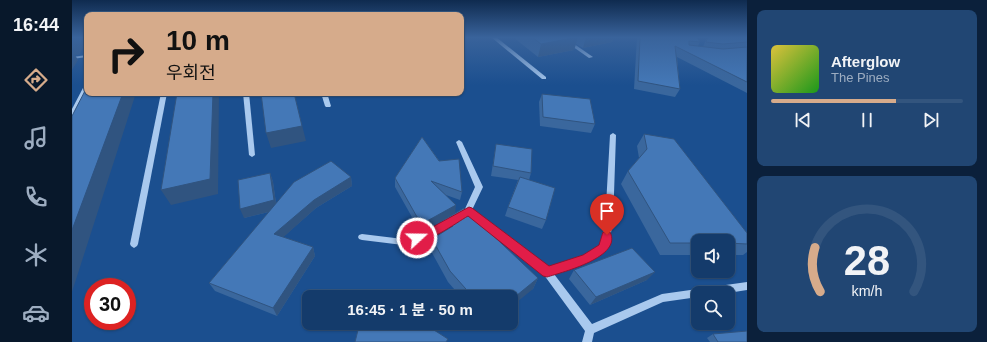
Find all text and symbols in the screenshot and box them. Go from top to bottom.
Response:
text: 16:44 [13,15,59,35]
text: 10 m [166,25,230,56]
icon: right [100,28,152,80]
text: Afterglow [831,53,900,70]
text: 우회전 [166,63,216,83]
icon: directions [22,66,50,94]
text: The Pines [831,70,890,85]
icon: previous [792,109,814,131]
icon: pause [856,109,878,131]
icon: next [920,109,942,131]
icon: music [22,124,50,152]
icon: phone [22,183,50,211]
pin [590,194,624,235]
icon: arrive [596,200,618,222]
position arrow [396,217,438,259]
map controls [691,234,735,330]
button: sound [691,234,735,278]
text: 28 [844,237,890,284]
icon: climate [22,241,50,269]
speed limit sign: 30 [84,278,136,330]
text: km/h [852,283,883,299]
button: search [691,286,735,330]
icon: car [22,299,50,327]
text: 16:45 · 1 분 · 50 m [347,301,473,318]

